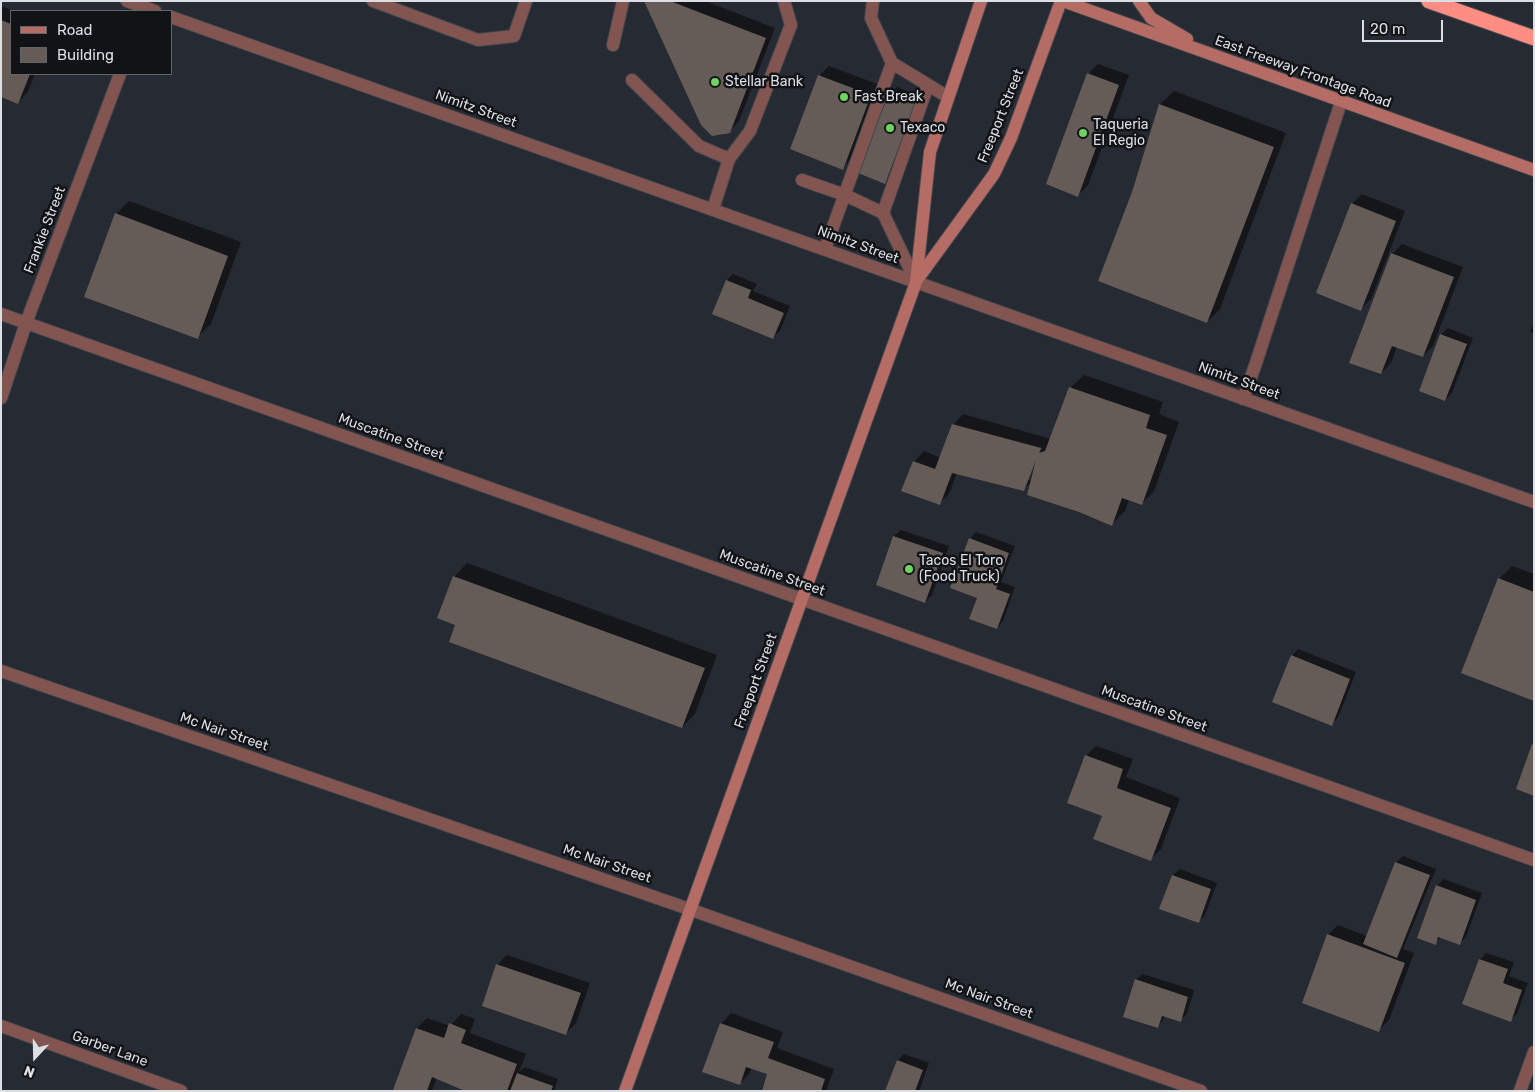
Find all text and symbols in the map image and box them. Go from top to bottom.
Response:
legend [10,10,172,75]
scale bar [1365,10,1446,42]
text: 20 m [1370,20,1405,38]
text: Road [57,21,93,39]
street label: East Freeway Frontage Road [1213,32,1393,112]
text: Building [57,46,114,64]
street label: Freeport Street [974,67,1028,165]
place label: Stellar Bank [725,74,803,90]
marker: Stellar Bank [709,76,721,88]
street label: Nimitz Street [433,86,519,132]
place label: Fast Break [854,89,923,105]
marker: Fast Break [838,91,850,103]
place label: Taqueria El Regio [1093,117,1149,150]
place label: Texaco [900,120,945,136]
marker: Texaco [884,122,896,134]
marker: Taqueria El Regio [1077,127,1089,139]
street label: Frankie Street [21,184,69,276]
street label: Nimitz Street [815,222,901,268]
street label: Nimitz Street [1196,358,1282,404]
street label: Muscatine Street [336,410,446,464]
street label: Muscatine Street [717,546,827,600]
place label: Tacos El Toro (Food Truck) [919,553,1003,586]
marker: Tacos El Toro (Food Truck) [903,563,915,575]
street label: Freeport Street [731,631,781,731]
street label: Muscatine Street [1099,682,1209,736]
street label: Mc Nair Street [178,709,270,755]
street label: Mc Nair Street [561,841,653,887]
street label: Mc Nair Street [943,975,1035,1023]
street label: Garber Lane [70,1028,150,1070]
north arrow [10,1032,60,1082]
text: N [22,1062,37,1081]

